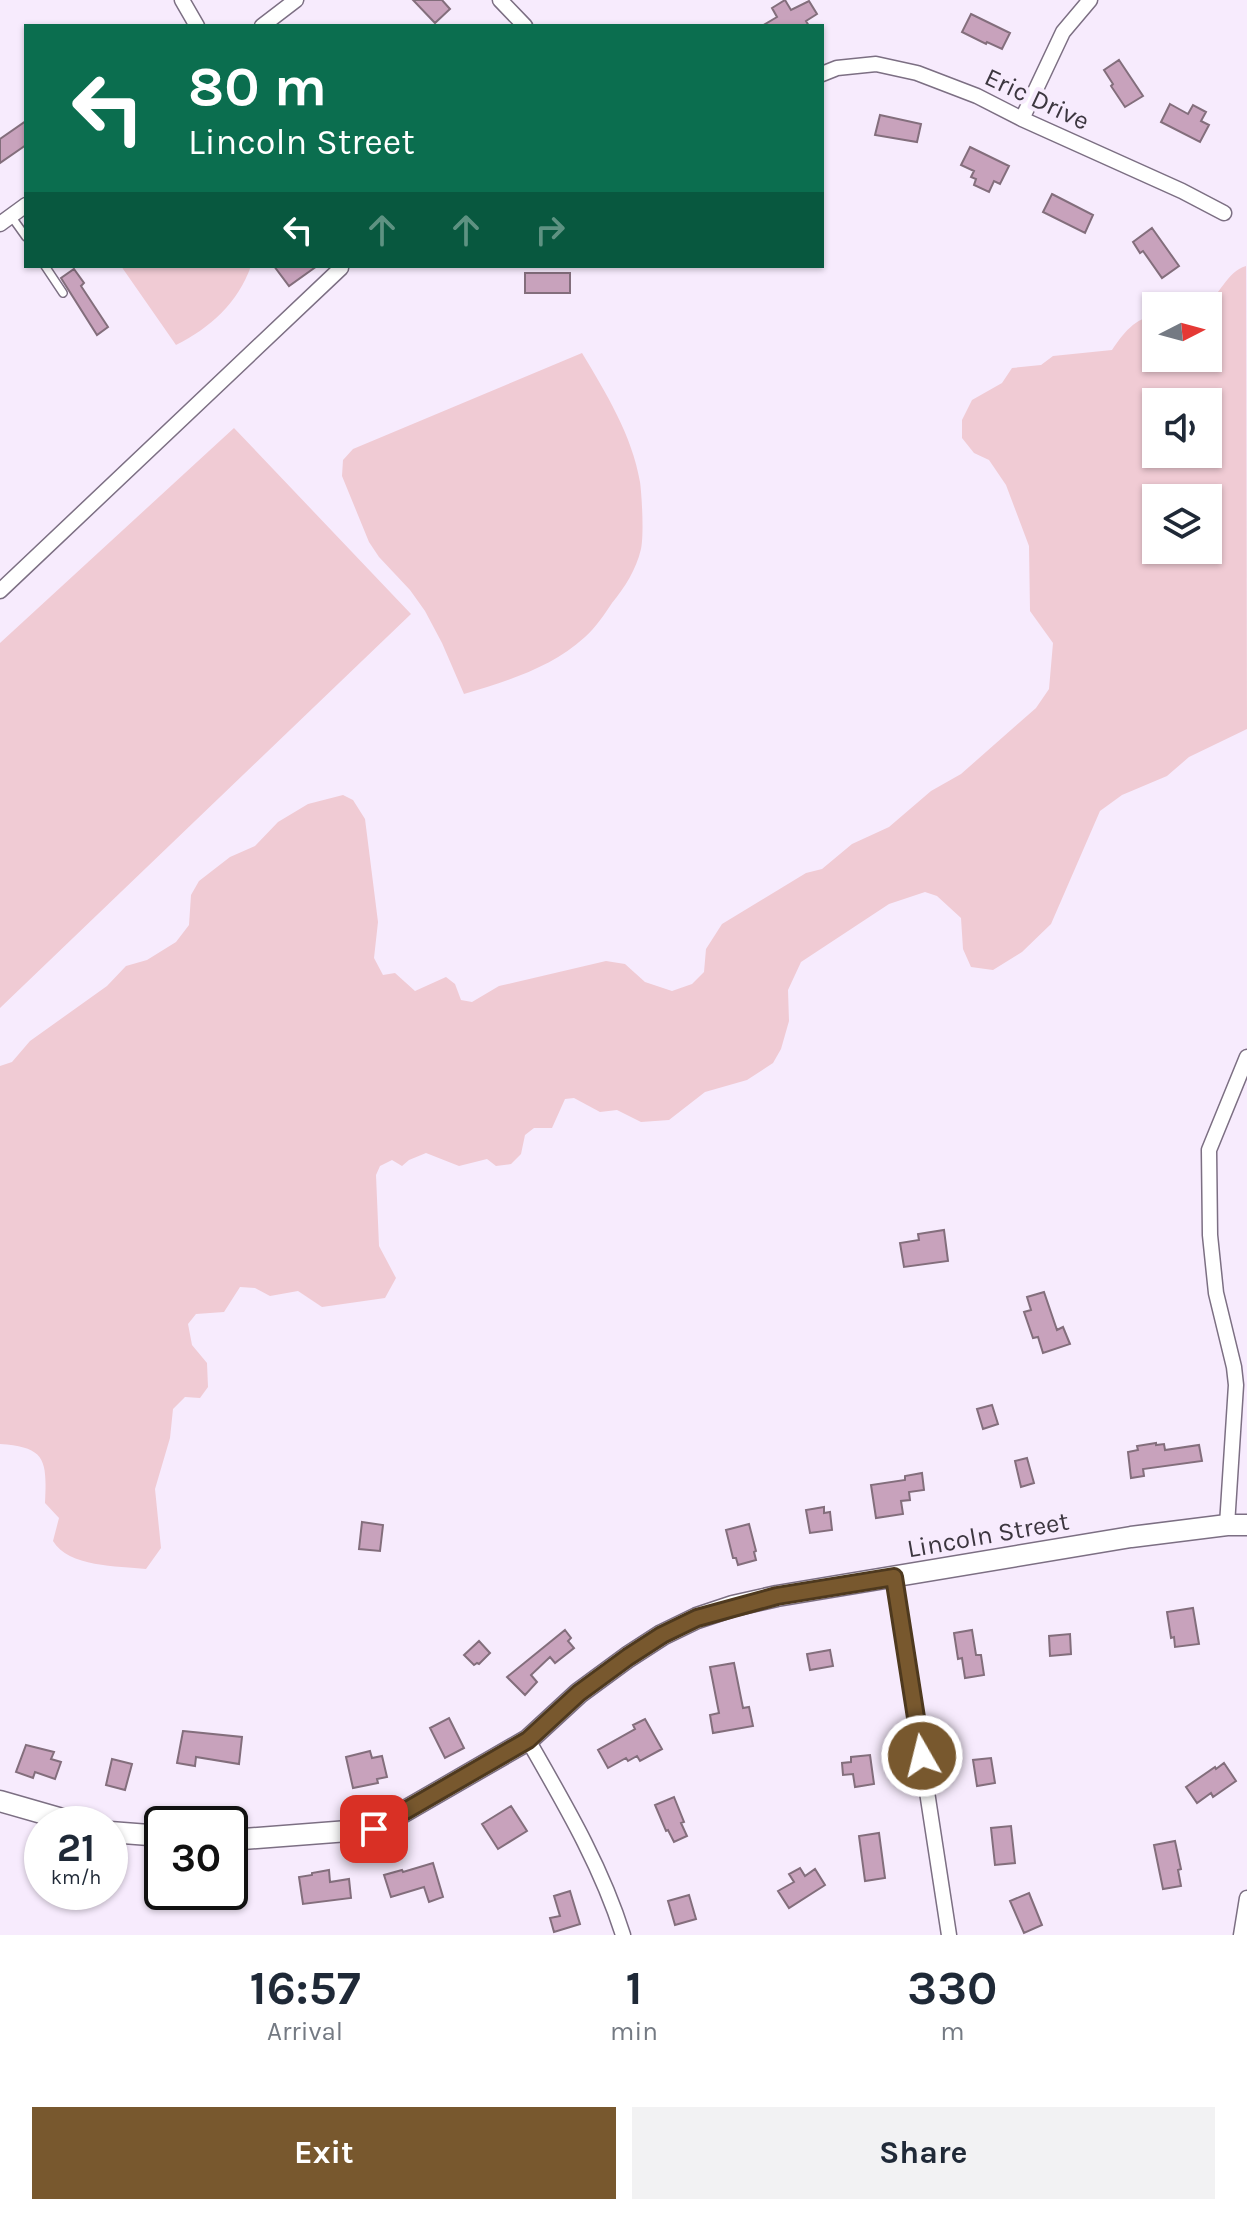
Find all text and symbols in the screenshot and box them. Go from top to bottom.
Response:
text: 80 m [188,54,327,119]
icon: left [56,56,160,160]
street label: Eric Drive [980,61,1094,137]
text: Lincoln Street [188,121,415,163]
icon: left [276,208,320,252]
icon: ahead [360,208,404,252]
icon: ahead [444,208,488,252]
icon: right [528,208,572,252]
north arrow [1142,292,1222,372]
map controls [1142,292,1222,564]
button: sound [1142,388,1222,468]
button: layers [1142,484,1222,564]
street label: Lincoln Street [905,1505,1072,1564]
position arrow [880,1714,964,1798]
pin [340,1795,408,1863]
speed limit sign: 30 [144,1806,248,1910]
icon: arrive [352,1807,396,1851]
text: 21 [57,1824,95,1871]
text: km/h [51,1866,101,1889]
text: 16:57 [250,1960,361,2016]
text: 1 [625,1960,643,2016]
text: 330 [907,1960,997,2016]
text: Arrival [267,2016,343,2047]
text: min [610,2016,658,2047]
text: m [940,2016,965,2047]
button: Exit [32,2107,616,2199]
button: Share [632,2107,1215,2199]

